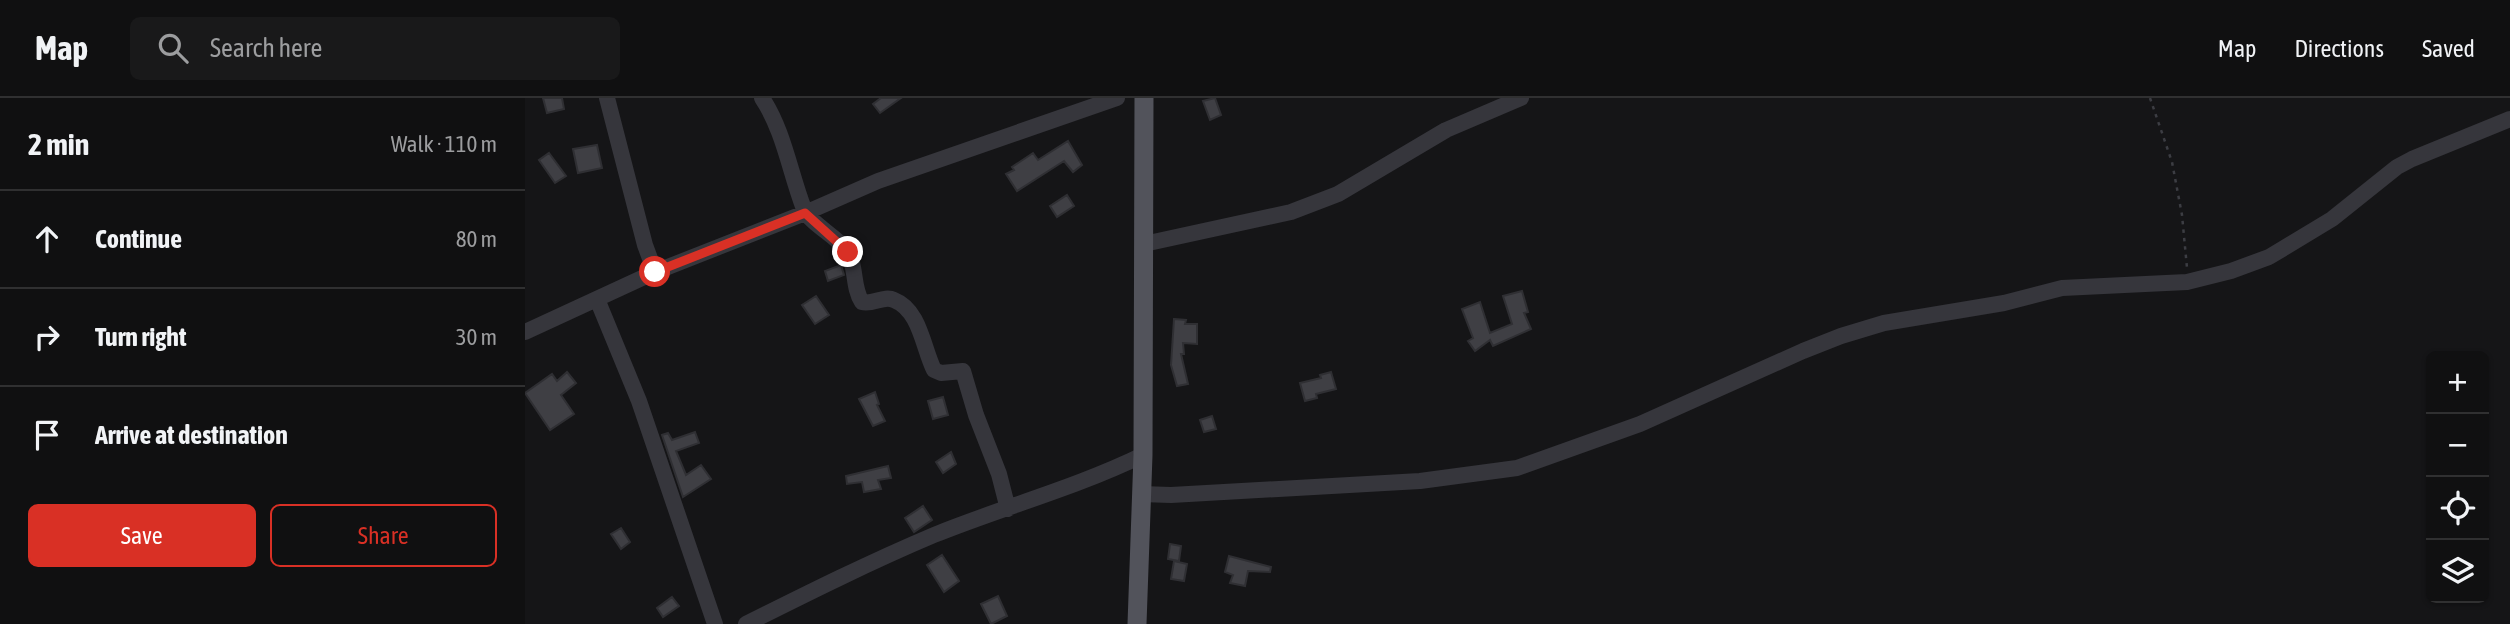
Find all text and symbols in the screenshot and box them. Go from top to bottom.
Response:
search box [130,17,620,80]
text: Map [35,29,88,67]
icon: search [154,29,192,67]
text: Search here [210,33,322,63]
text: Map [2218,35,2256,62]
text: Directions [2294,35,2384,62]
text: Saved [2422,35,2475,62]
text: 2 min [28,127,89,161]
text: Walk · 110 m [391,131,497,157]
icon: ahead [28,220,66,258]
text: Continue [95,224,182,254]
text: 80 m [456,226,497,252]
route end [832,236,863,267]
route start [639,256,670,287]
icon: right [28,318,66,356]
text: Turn right [95,322,186,352]
text: 30 m [456,324,497,350]
map controls [2426,351,2489,603]
button: + [2426,351,2489,414]
button: − [2426,414,2489,477]
icon: arrive [28,416,66,454]
text: Arrive at destination [95,420,288,450]
button: locate [2426,477,2489,540]
button: Save [28,504,256,567]
button: Share [270,504,497,567]
button: layers [2426,540,2489,603]

